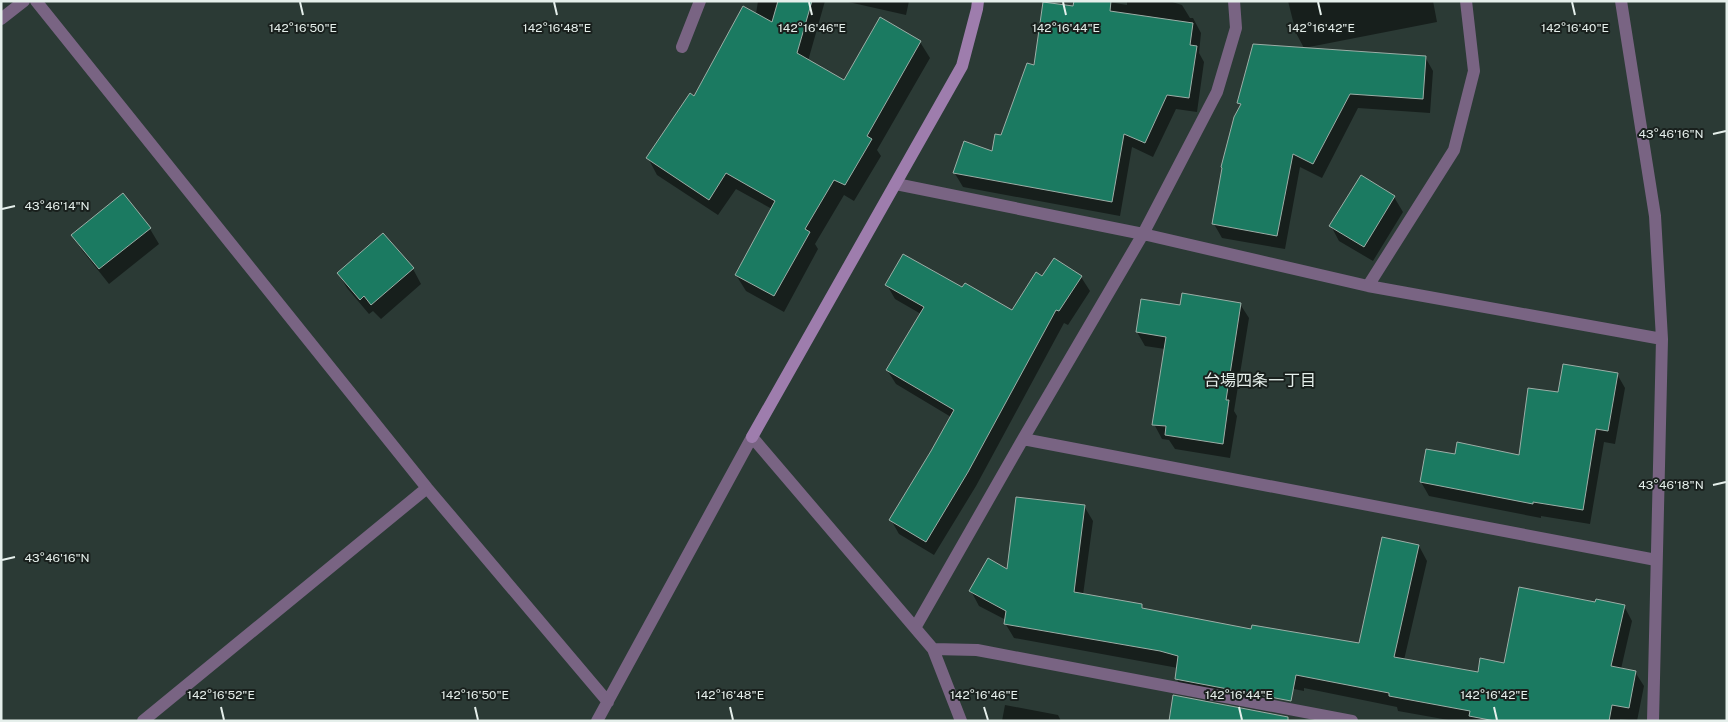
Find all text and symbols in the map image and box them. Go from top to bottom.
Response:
text: 142°16'50"E [269,21,337,35]
text: 142°16'48"E [523,21,591,35]
text: 142°16'46"E [778,21,846,35]
text: 142°16'44"E [1032,21,1100,35]
text: 142°16'42"E [1287,21,1355,35]
text: 142°16'40"E [1541,21,1609,35]
text: 43°46'16"N [1638,127,1704,141]
text: 43°46'14"N [24,199,90,213]
district label: 台場四条一丁目 [1204,371,1316,390]
text: 43°46'18"N [1638,478,1704,492]
text: 43°46'16"N [24,551,90,565]
text: 142°16'52"E [187,688,255,702]
text: 142°16'50"E [441,688,509,702]
text: 142°16'48"E [696,688,764,702]
text: 142°16'46"E [950,688,1018,702]
text: 142°16'44"E [1205,688,1273,702]
text: 142°16'42"E [1460,688,1528,702]

